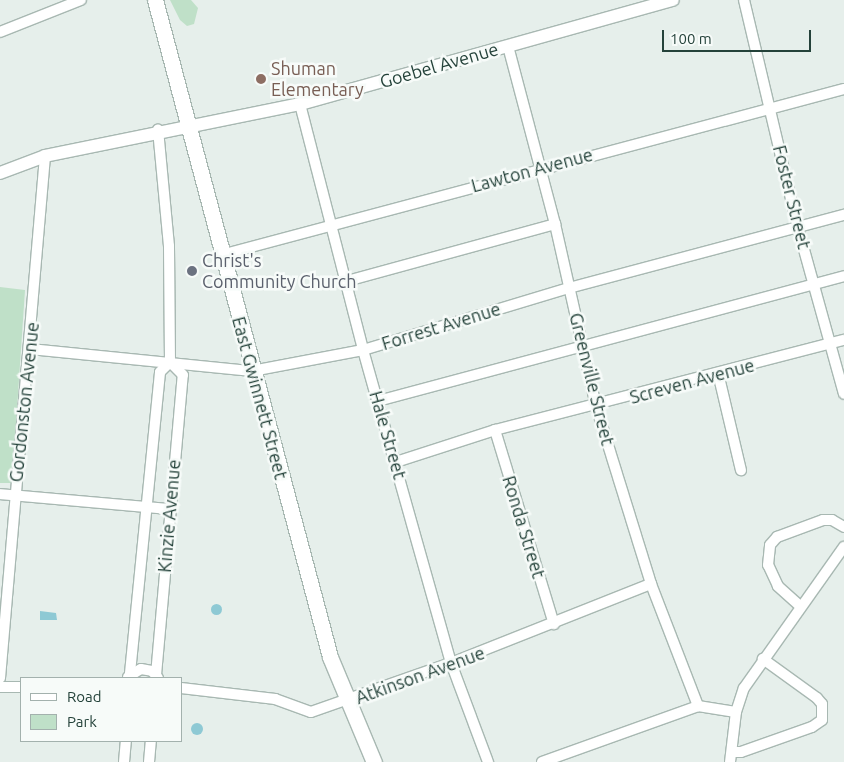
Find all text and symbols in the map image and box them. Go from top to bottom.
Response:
scale bar [664,20,813,52]
text: 100 m [670,30,712,47]
street label: Goebel Avenue [377,38,501,92]
place label: Shuman Elementary [271,58,364,100]
marker: Shuman Elementary [255,73,267,85]
street label: Lawton Avenue [469,143,595,197]
street label: Foster Street [769,143,815,251]
place label: Christ's Community Church [202,250,356,292]
marker: Christ's Community Church [186,265,198,277]
street label: Forrest Avenue [379,298,503,354]
street label: Greenville Street [565,311,619,447]
street label: East Gwinnett Street [228,314,292,482]
street label: Gordonston Avenue [5,321,43,483]
street label: Screven Avenue [627,354,757,408]
street label: Hale Street [365,388,411,482]
street label: Kinzie Avenue [153,459,185,573]
street label: Ronda Street [498,473,550,581]
street label: Atkinson Avenue [352,642,488,708]
legend [20,677,182,742]
text: Road [67,688,102,705]
text: Park [67,713,97,730]

